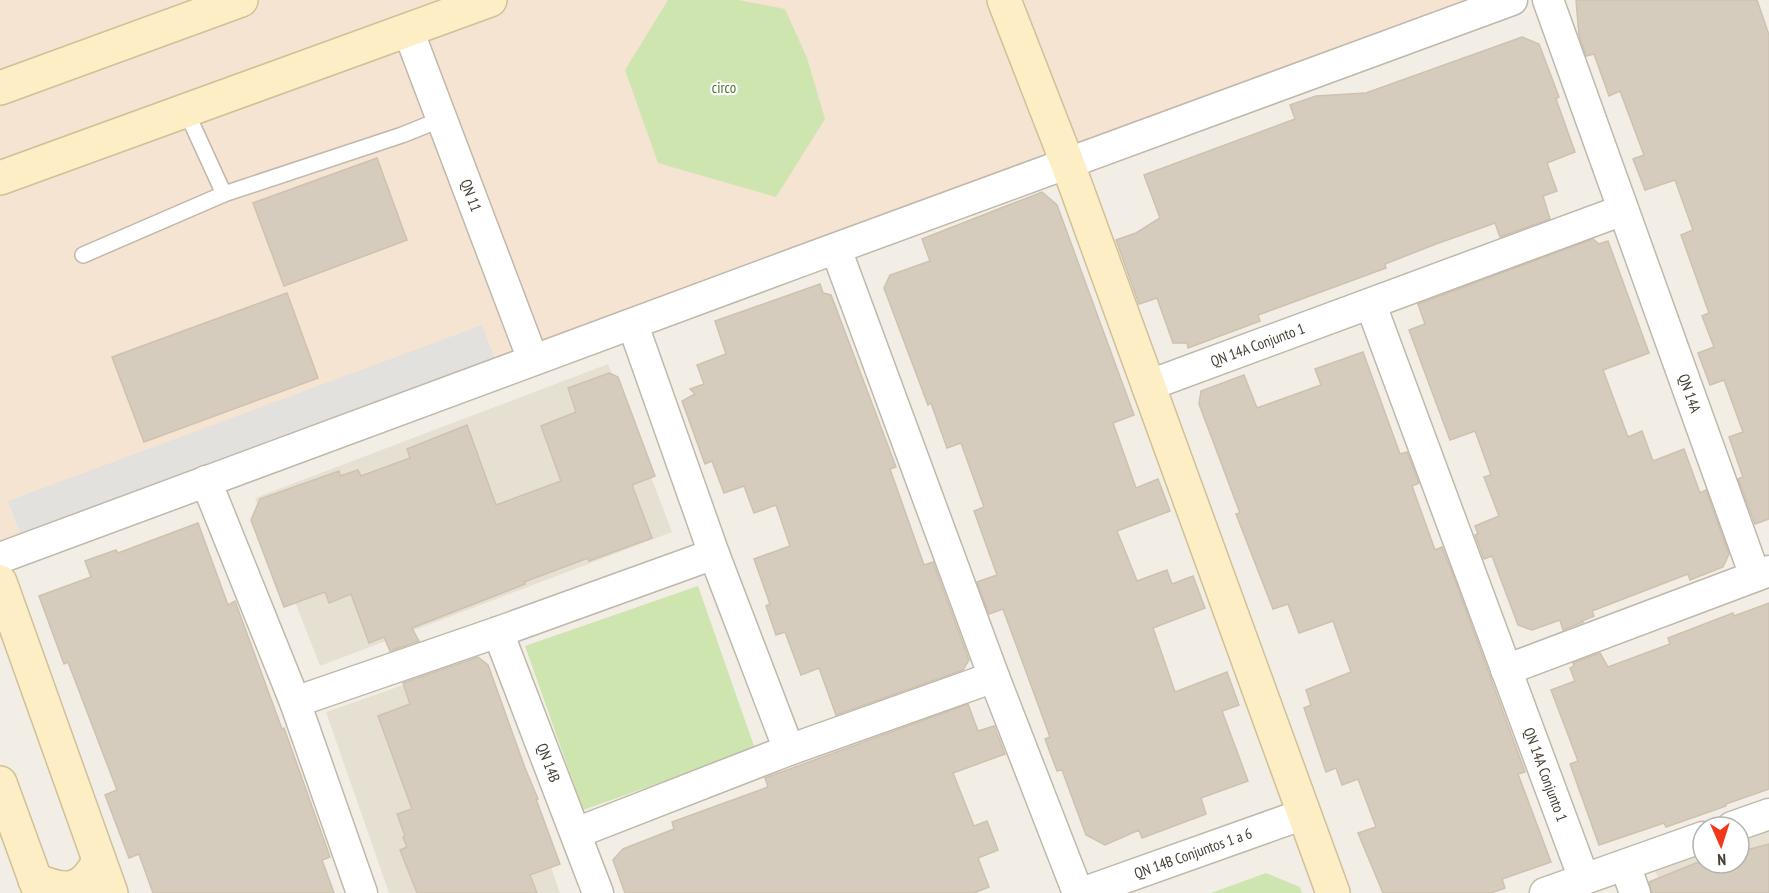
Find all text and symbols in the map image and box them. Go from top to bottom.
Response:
park label: circo [712,78,736,97]
street label: QN 11 [456,177,486,214]
street label: QN 14A Conjunto 1 [1208,319,1307,371]
street label: QN 14A [1674,371,1706,416]
street label: QN 14A Conjunto 1 [1520,725,1572,824]
street label: QN 14B [533,740,565,785]
north arrow [1691,815,1751,875]
street label: QN 14B Conjuntos 1 a 6 [1131,823,1255,883]
text: N [1717,850,1727,870]

